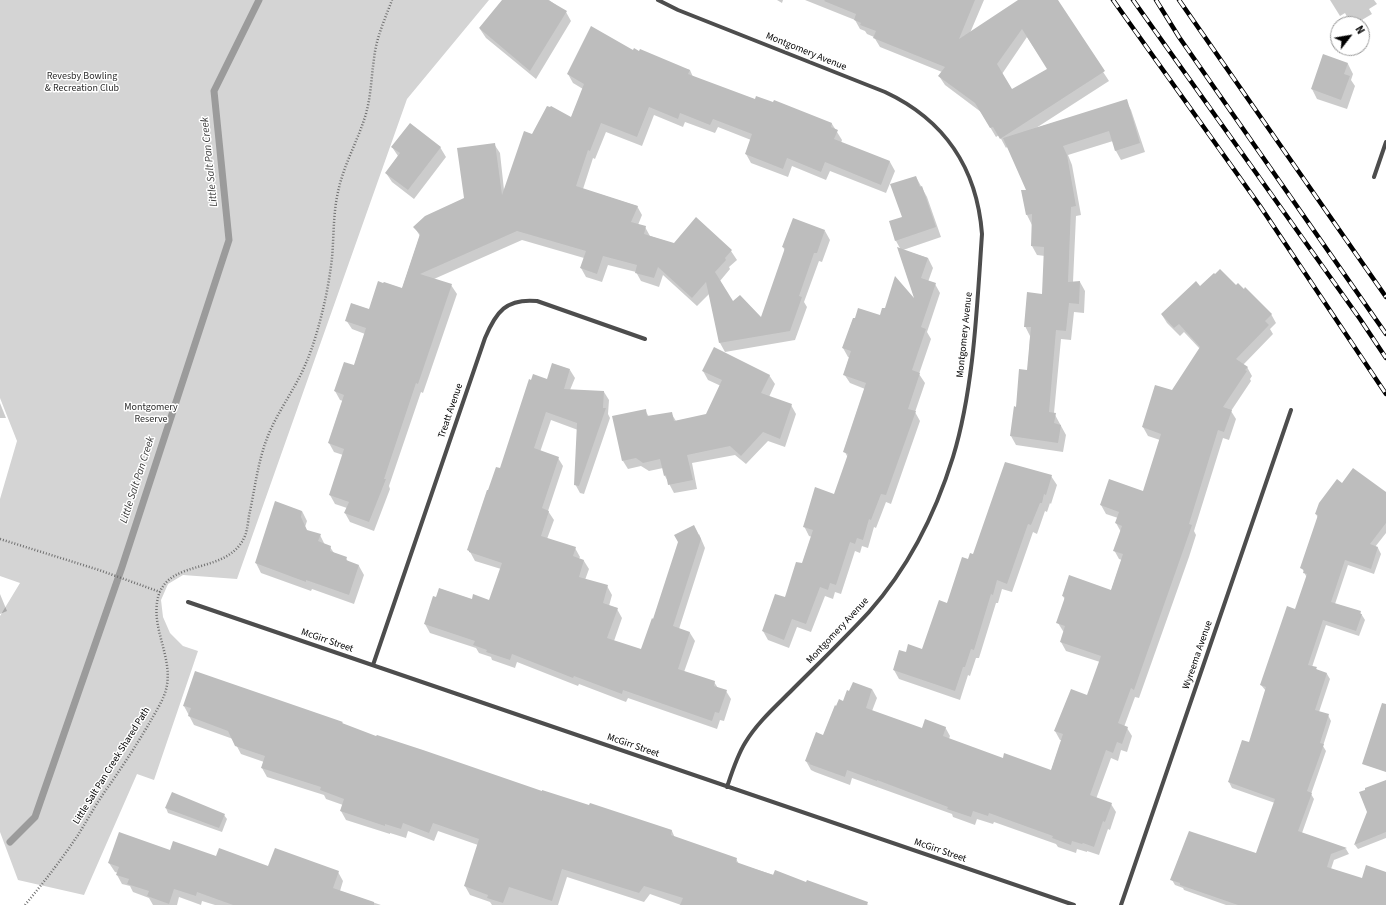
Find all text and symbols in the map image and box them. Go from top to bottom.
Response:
north arrow [1330,16,1370,56]
text: N [1352,23,1368,37]
street label: Montgomery Avenue [764,30,848,74]
park label: Revesby Bowling & Recreation Club [45,71,119,94]
water label: Little Salt Pan Creek [199,116,221,208]
street label: Montgomery Avenue [955,291,975,379]
street label: Treatt Avenue [436,382,466,440]
park label: Montgomery Reserve [124,402,178,426]
water label: Little Salt Pan Creek [118,435,158,525]
street label: Montgomery Avenue [804,595,872,667]
street label: Wyreema Avenue [1181,619,1215,691]
street label: McGirr Street [299,626,355,656]
street label: Little Salt Pan Creek Shared Path [71,705,153,827]
street label: McGirr Street [605,731,661,761]
street label: McGirr Street [912,836,968,866]

